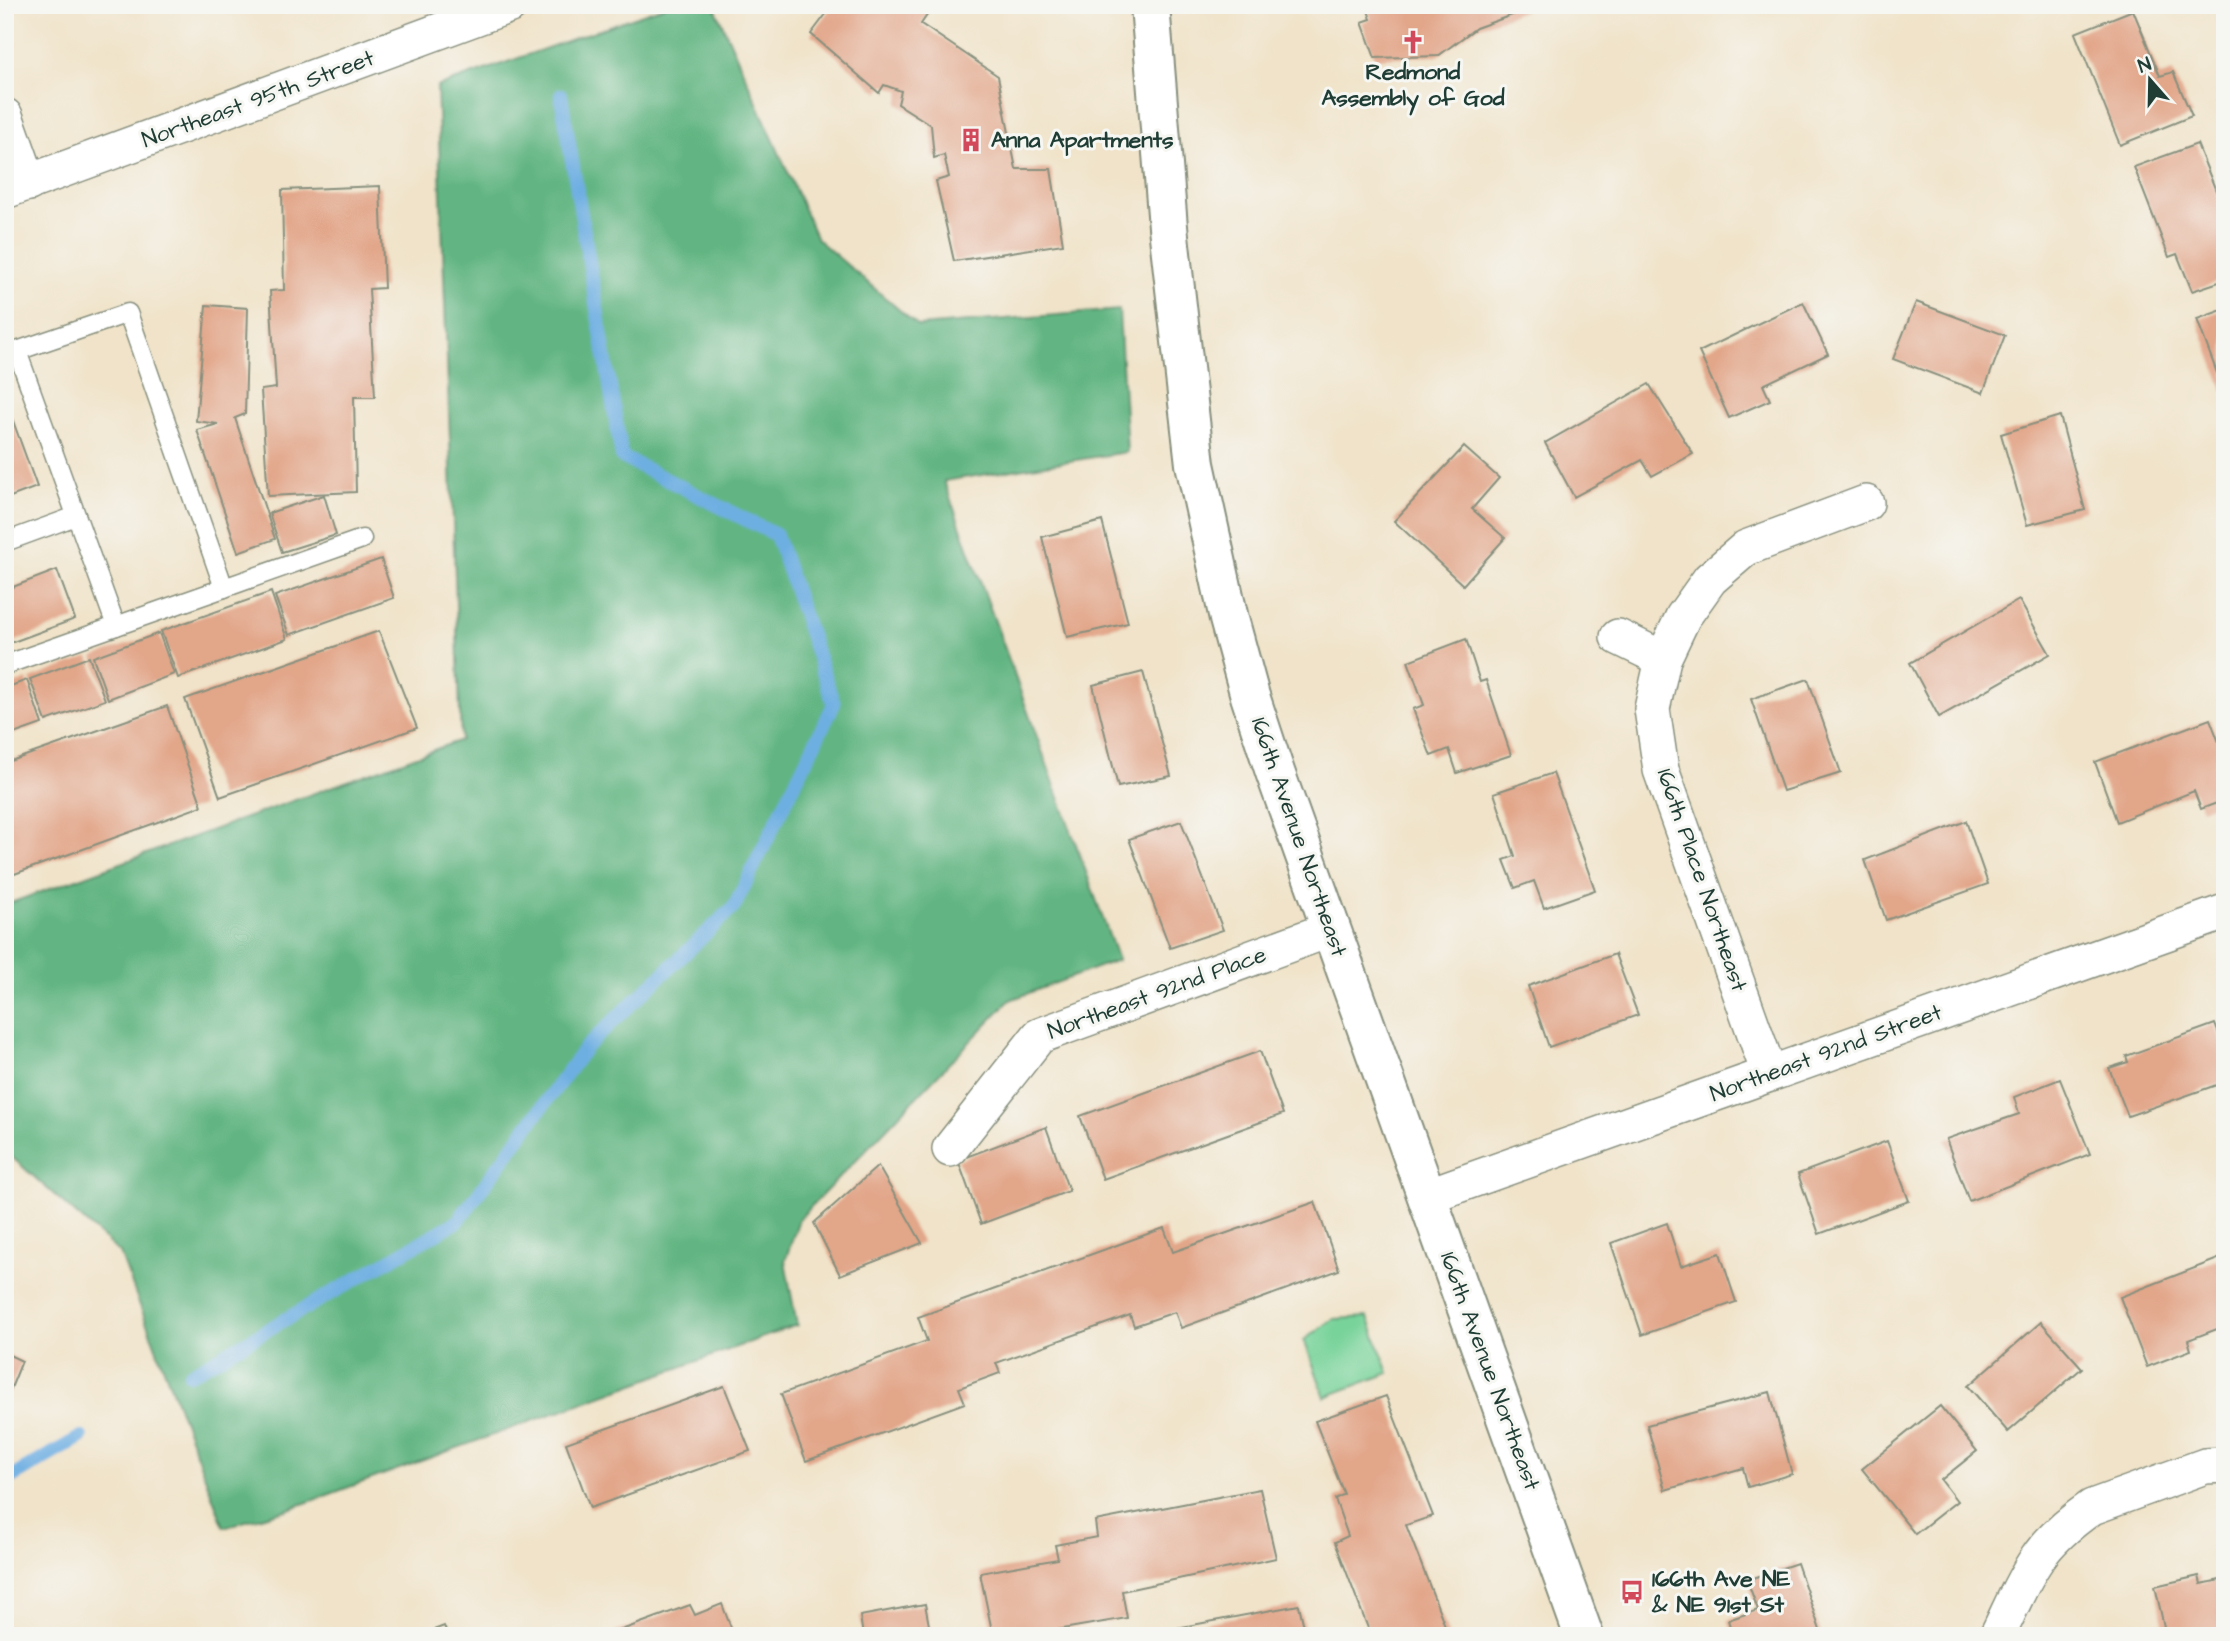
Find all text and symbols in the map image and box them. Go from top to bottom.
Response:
church icon: Redmond Assembly of God [1399,28,1427,56]
street label: Northeast 95th Street [137,42,379,156]
north arrow [2114,46,2184,116]
text: N [2134,51,2155,80]
place label: Redmond Assembly of God [1322,56,1505,116]
place label: Anna Apartments [991,124,1174,156]
building icon: Anna Apartments [957,126,985,154]
street label: 166th Avenue Northeast [1243,713,1355,962]
street label: 166th Place Northeast [1649,764,1755,996]
street label: Northeast 92nd Place [1043,939,1271,1047]
street label: Northeast 92nd Street [1706,996,1947,1110]
street label: 166th Avenue Northeast [1432,1247,1548,1495]
place label: 166th Ave NE & NE 91st St [1651,1563,1790,1621]
bus stop icon: 166th Ave NE & NE 91st St [1618,1578,1646,1606]

